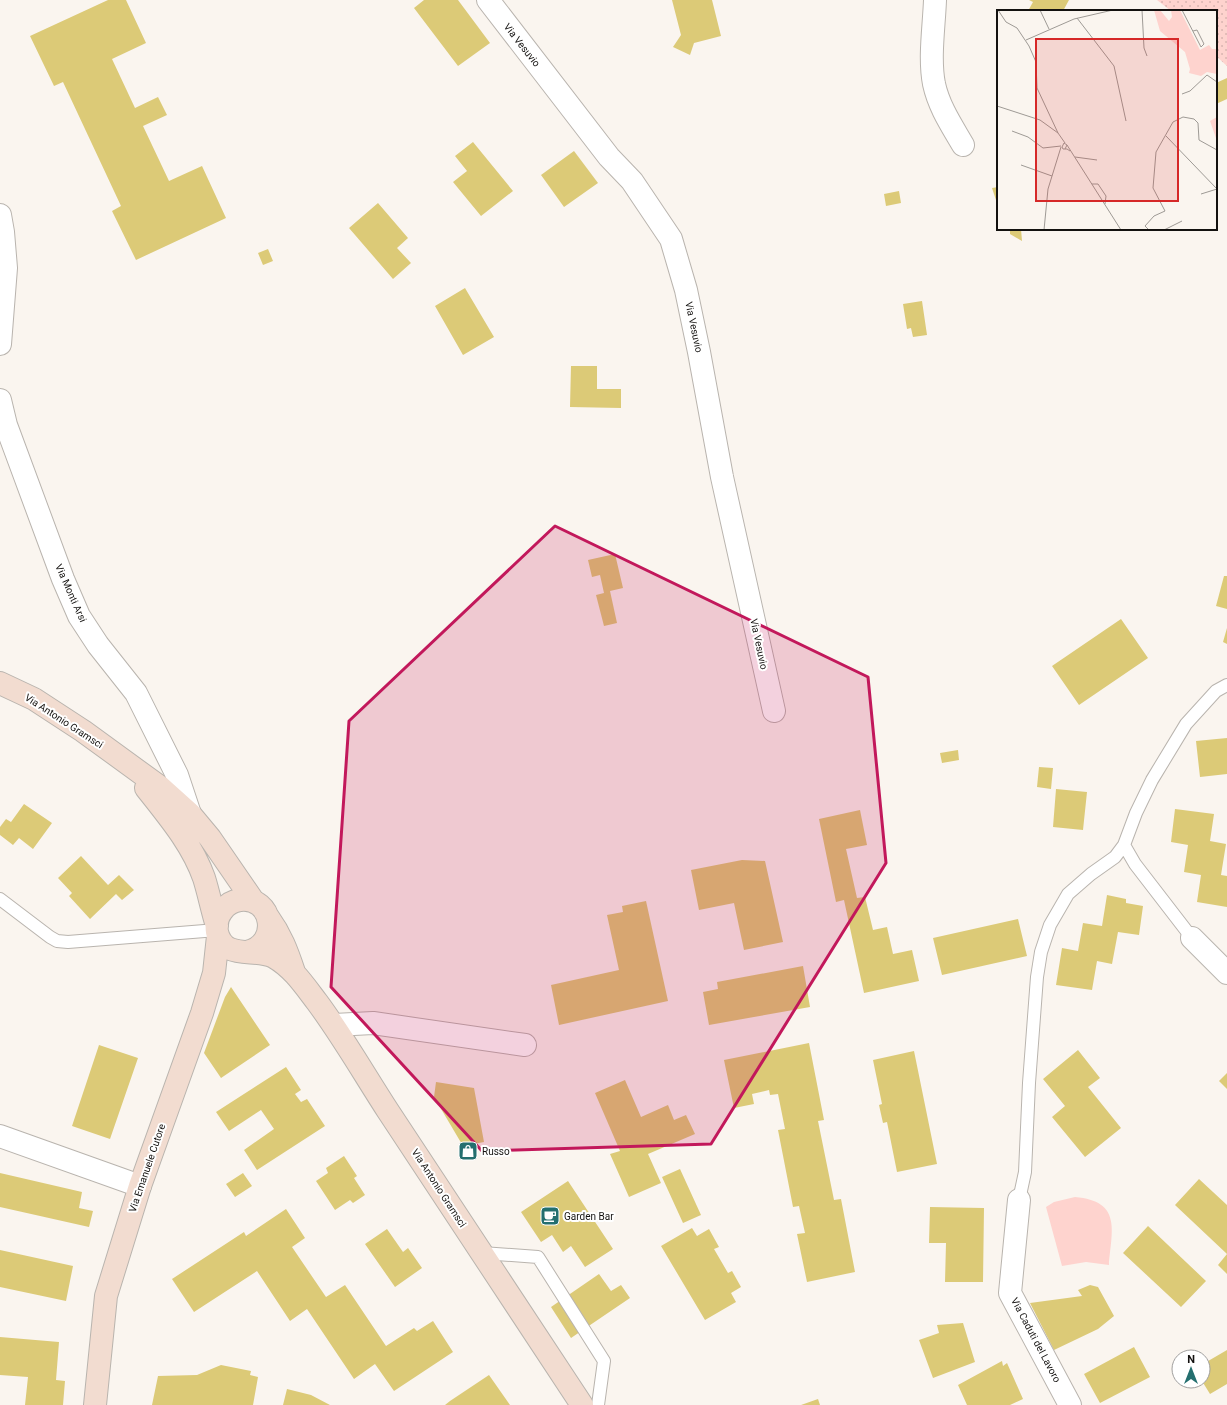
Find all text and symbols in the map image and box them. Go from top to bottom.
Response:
inset map [997,10,1217,230]
street label: Via Vesuvio [502,21,542,69]
street label: Via Vesuvio [683,301,705,354]
street label: Via Monti Arsi [53,562,89,624]
street label: Via Vesuvio [748,618,770,671]
street label: Via Antonio Gramsci [23,692,105,750]
street label: Via Emanuele Cutore [127,1122,167,1214]
shop icon: Russo [457,1140,479,1162]
place label: Russo [482,1146,510,1157]
street label: Via Antonio Gramsci [410,1147,468,1229]
cafe icon: Garden Bar [539,1205,561,1227]
place label: Garden Bar [564,1211,614,1222]
street label: Via Caduti del Lavoro [1009,1296,1063,1384]
north arrow [1171,1349,1211,1389]
text: N [1187,1353,1195,1366]

